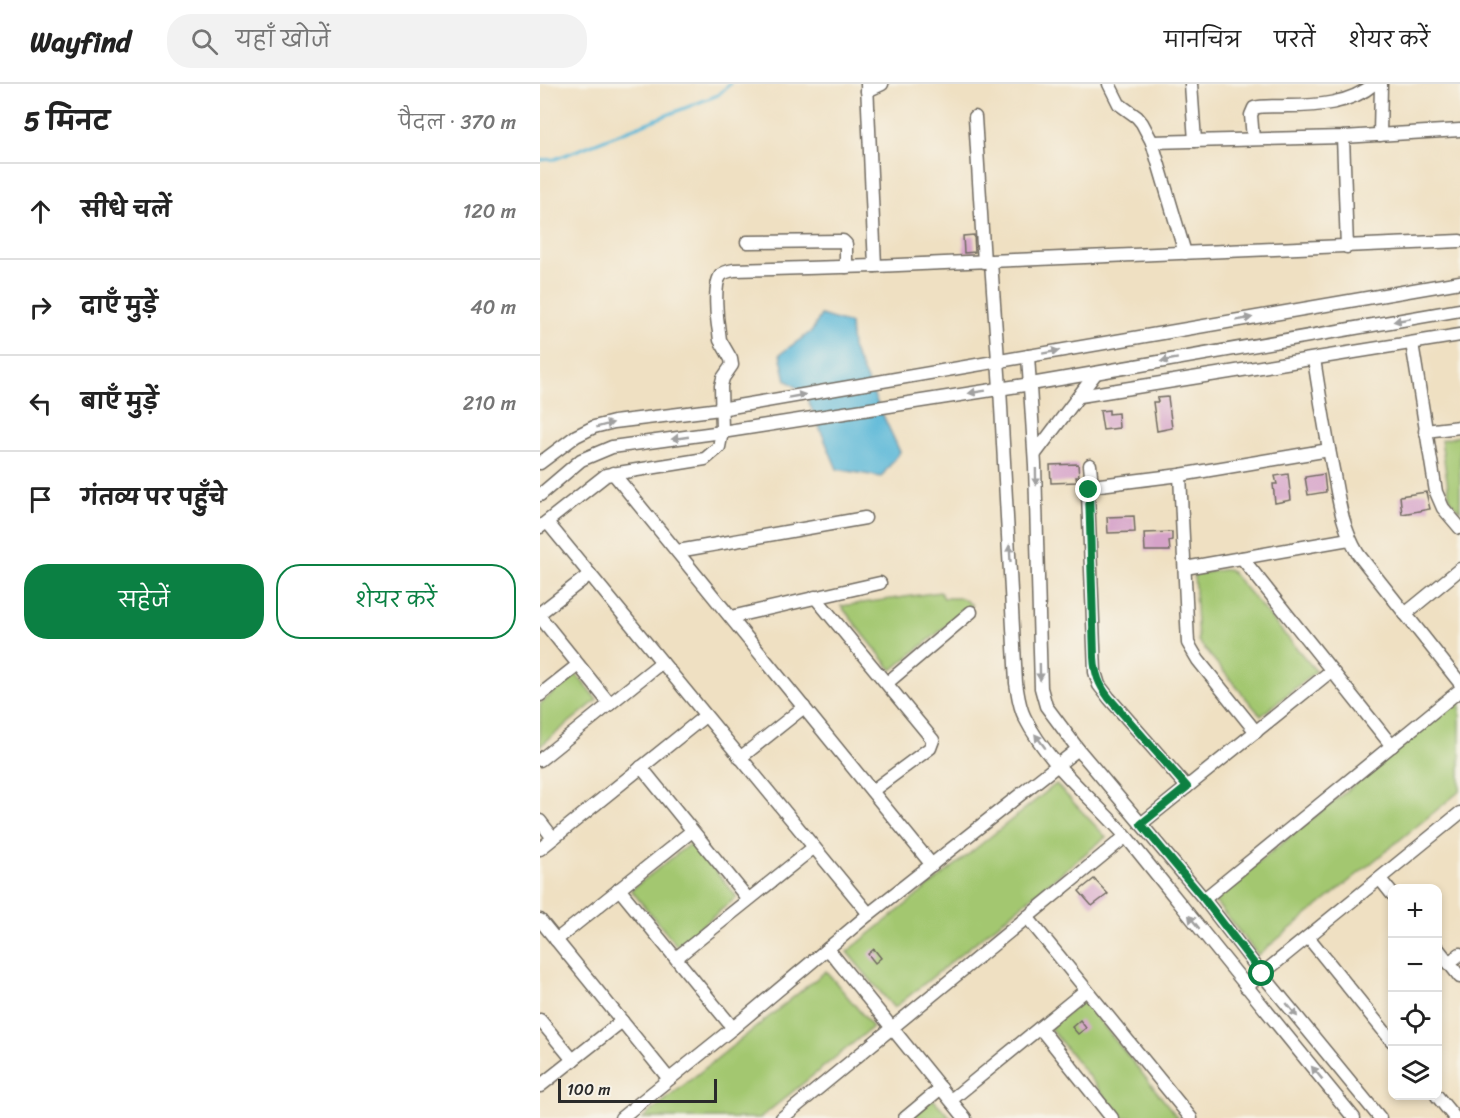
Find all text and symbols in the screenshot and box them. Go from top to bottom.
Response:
search box [167,14,587,68]
text: Wayfind [30,17,131,66]
text: यहाँ खोजें [236,20,330,59]
text: मानचित्र [1164,21,1241,59]
text: परतें [1274,21,1315,59]
text: शेयर करें [1348,21,1430,59]
icon: search [188,25,221,58]
text: 5 मिनट [24,98,110,144]
text: पैदल · 370 m [398,105,516,140]
text: सीधे चलें [81,190,171,229]
text: 120 m [463,194,516,229]
icon: ahead [24,195,57,228]
text: दाएँ मुड़ें [81,286,158,325]
text: 40 m [470,290,516,325]
icon: right [24,291,57,324]
one-way arrow [1234,315,1253,324]
one-way arrow [1393,316,1412,325]
one-way arrow [1042,347,1061,356]
one-way arrow [1159,356,1178,365]
text: बाएँ मुड़ें [81,382,158,421]
text: 210 m [463,386,516,421]
icon: left [24,387,57,420]
one-way arrow [967,388,986,397]
one-way arrow [788,391,807,400]
one-way arrow [595,419,614,429]
one-way arrow [670,433,689,443]
one-way arrow [1031,467,1040,486]
route end [1075,476,1101,502]
text: गंतव्य पर पहुँचे [81,478,226,517]
icon: arrive [24,483,57,516]
one-way arrow [1005,543,1014,562]
button: सहेजें [24,564,264,639]
button: शेयर करें [276,564,516,639]
one-way arrow [1036,662,1045,681]
one-way arrow [1035,734,1047,749]
map controls [1388,884,1442,1100]
button: + [1388,884,1442,938]
one-way arrow [1187,914,1200,930]
button: − [1388,938,1442,992]
route start [1248,960,1274,986]
button: locate [1388,992,1442,1046]
one-way arrow [1285,1002,1298,1018]
button: layers [1388,1046,1442,1100]
one-way arrow [1310,1065,1323,1081]
text: 100 m [567,1075,611,1104]
scale bar [558,1076,717,1104]

